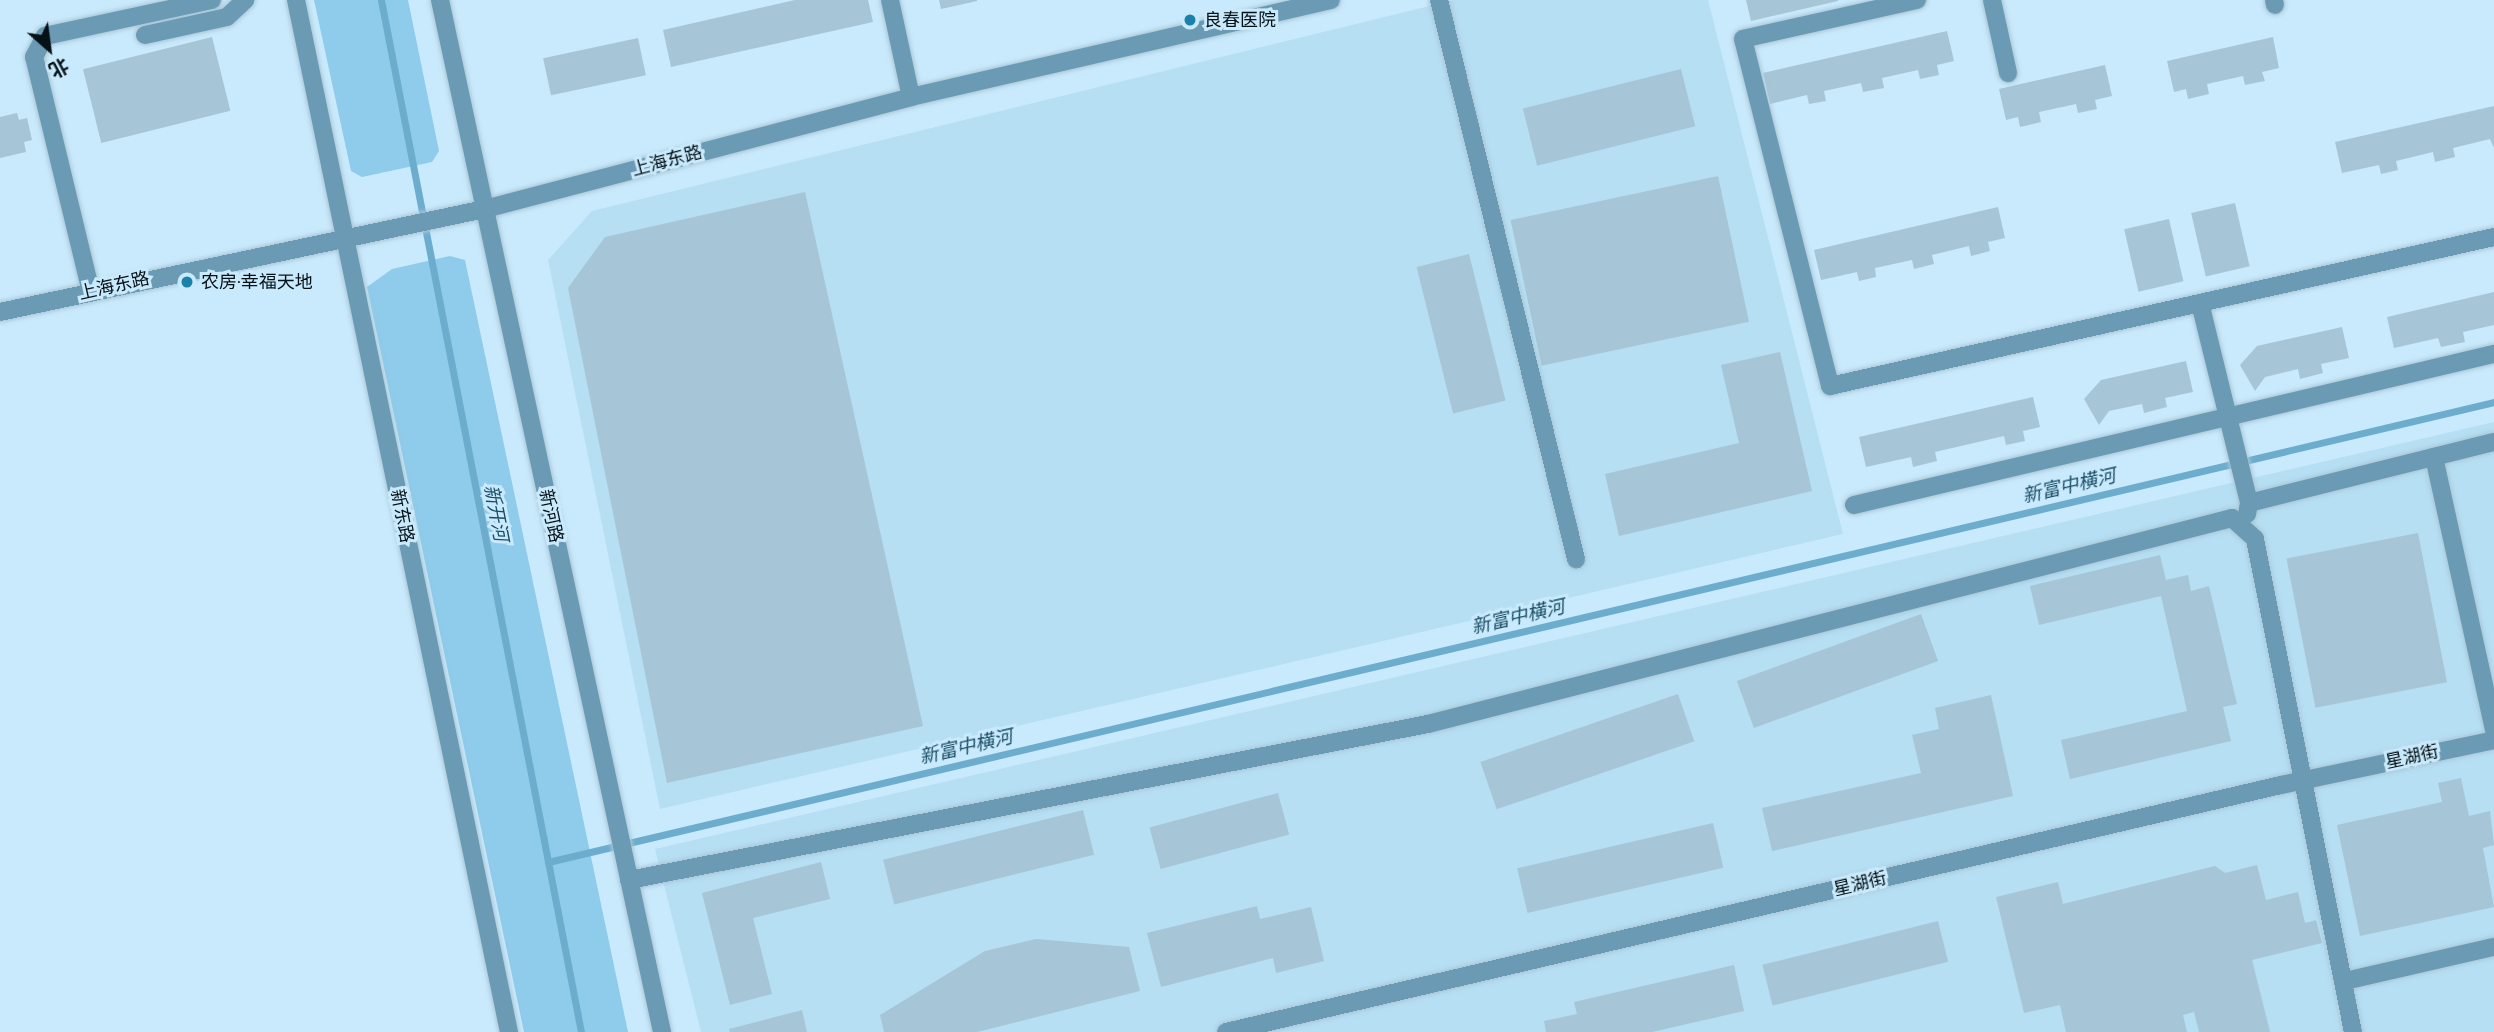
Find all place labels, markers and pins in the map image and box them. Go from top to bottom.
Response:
place label: 良春医院 [1204,9,1276,31]
marker: 良春医院 [1182,12,1198,28]
place label: 农房·幸福天地 [201,271,313,293]
marker: 农房·幸福天地 [179,274,195,290]

